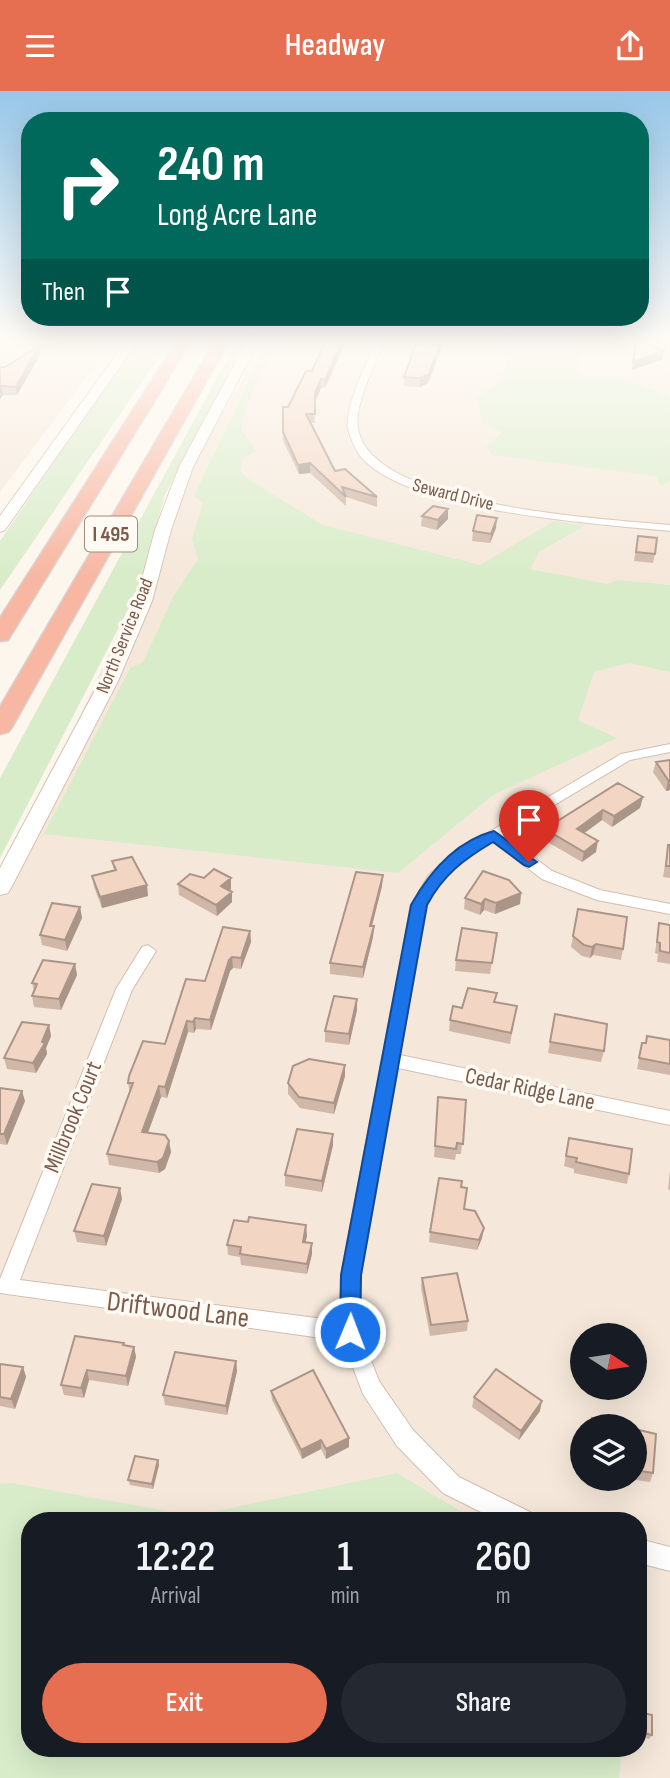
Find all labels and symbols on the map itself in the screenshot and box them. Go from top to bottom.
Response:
street label: Seward Drive [410,474,496,516]
road number: I 495 [85,517,137,551]
street label: North Service Road [91,575,159,697]
pin [499,790,559,862]
street label: Millbrook Court [38,1057,108,1177]
street label: Cedar Ridge Lane [463,1062,597,1116]
street label: Driftwood Lane [105,1285,251,1335]
position arrow [313,1295,387,1369]
north arrow [570,1323,648,1400]

